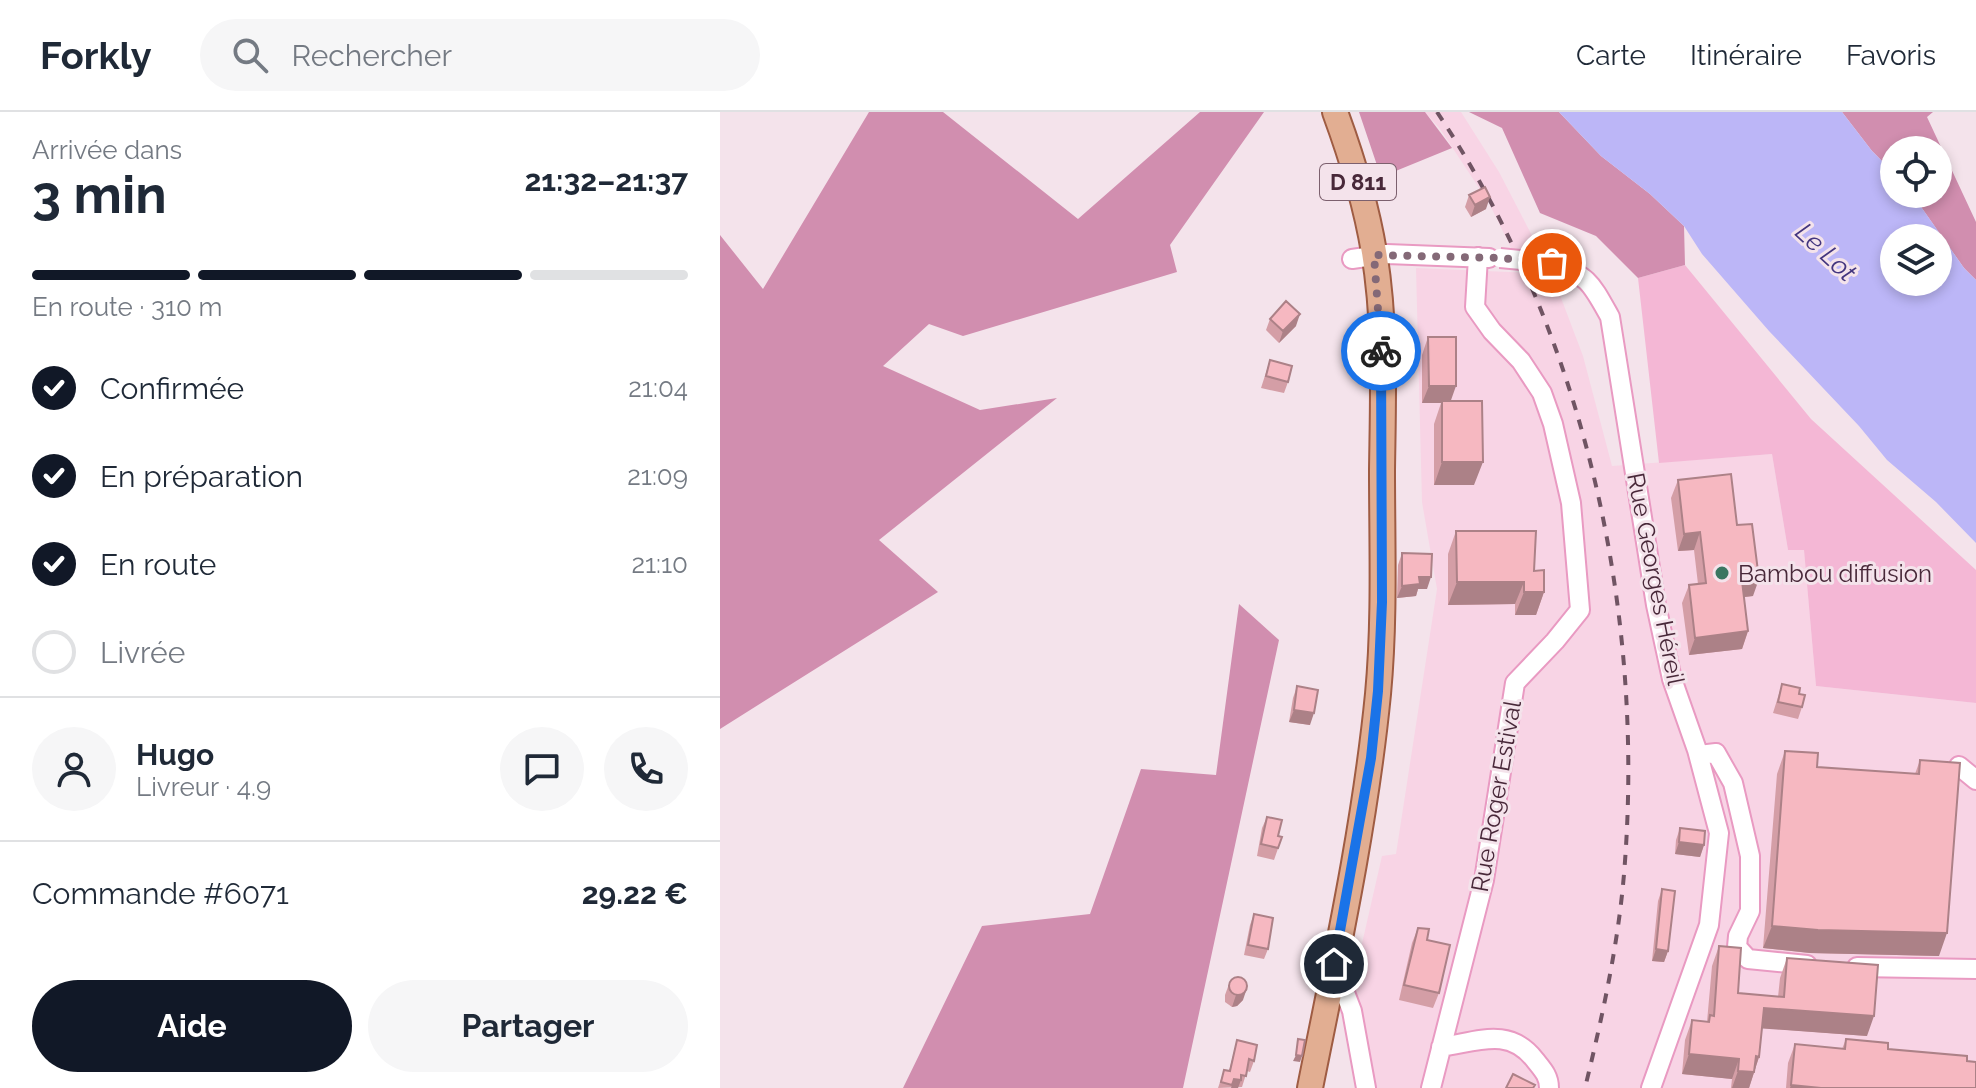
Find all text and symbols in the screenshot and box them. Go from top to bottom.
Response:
search box [200,19,760,91]
text: Forkly [40,33,152,78]
icon: search [228,33,272,77]
text: Rechercher [292,38,452,73]
text: Carte [1576,39,1646,72]
text: Itinéraire [1690,39,1802,72]
text: Favoris [1846,39,1936,72]
text: Arrivée dans [32,135,182,165]
map controls [1880,136,1952,296]
button: locate [1880,136,1952,208]
text: 21:32–21:37 [524,163,688,198]
text: 3 min [32,164,167,225]
road number: D 811 [1320,164,1396,200]
water label: Le Lot [1790,217,1863,288]
button: layers [1880,224,1952,296]
pin [1518,229,1586,297]
icon: bag [1530,241,1574,285]
text: En route · 310 m [32,292,222,322]
courier [1341,311,1421,391]
icon: bike [1359,329,1403,373]
icon: check [32,366,76,410]
text: Confirmée [100,371,244,406]
text: 21:04 [628,373,688,403]
icon: check [32,454,76,498]
text: En préparation [100,459,303,494]
text: 21:09 [627,461,688,491]
street label: Rue Georges Héreil [1621,470,1691,688]
icon: check [32,542,76,586]
text: En route [100,547,216,582]
text: 21:10 [631,549,688,579]
place label: Bambou diffusion [1738,559,1932,588]
marker: Bambou diffusion [1713,564,1731,582]
text: Livrée [100,635,185,670]
street label: Rue Roger Estival [1465,698,1527,894]
button: person [32,727,116,811]
button: chat [500,727,584,811]
button: phone [604,727,688,811]
text: Hugo [136,737,214,772]
text: Livreur · 4.9 [136,772,271,802]
text: Commande #6071 [32,876,289,911]
text: 29.22 € [582,876,688,911]
pin [1300,930,1368,998]
icon: home [1312,942,1356,986]
button: Aide [32,980,352,1072]
button: Partager [368,980,688,1072]

